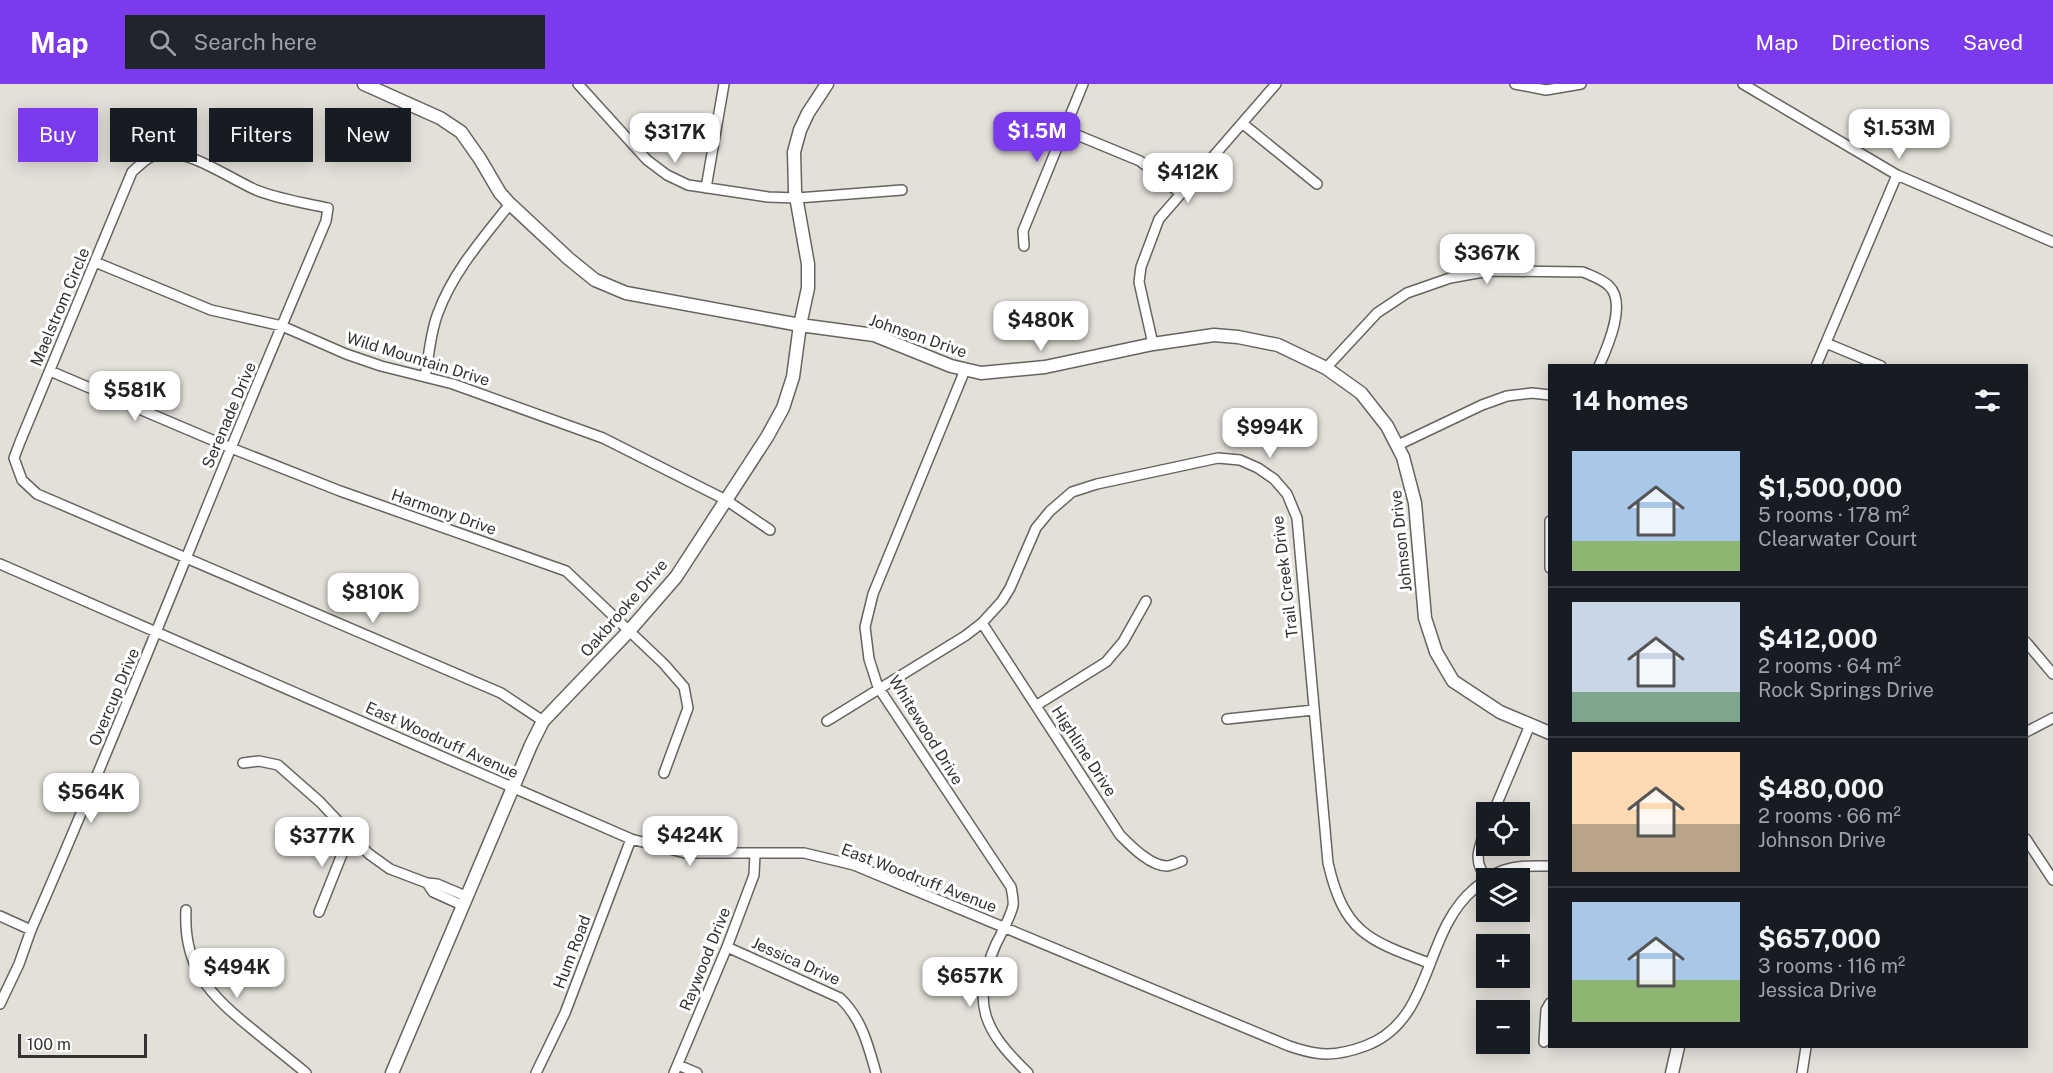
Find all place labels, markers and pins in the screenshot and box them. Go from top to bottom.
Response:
pin: $1.53M [1850,109,1948,160]
pin: $1.5M [995,112,1079,163]
pin: $317K [633,113,717,164]
pin: $412K [1146,153,1230,204]
pin: $367K [1445,234,1529,285]
pin: $480K [999,301,1083,352]
pin: $581K [93,371,177,422]
pin: $994K [1228,408,1312,459]
pin: $810K [331,573,415,624]
pin: $564K [49,773,133,824]
pin: $424K [648,816,732,867]
pin: $377K [280,817,364,868]
pin: $494K [195,948,279,999]
pin: $657K [928,957,1012,1008]

